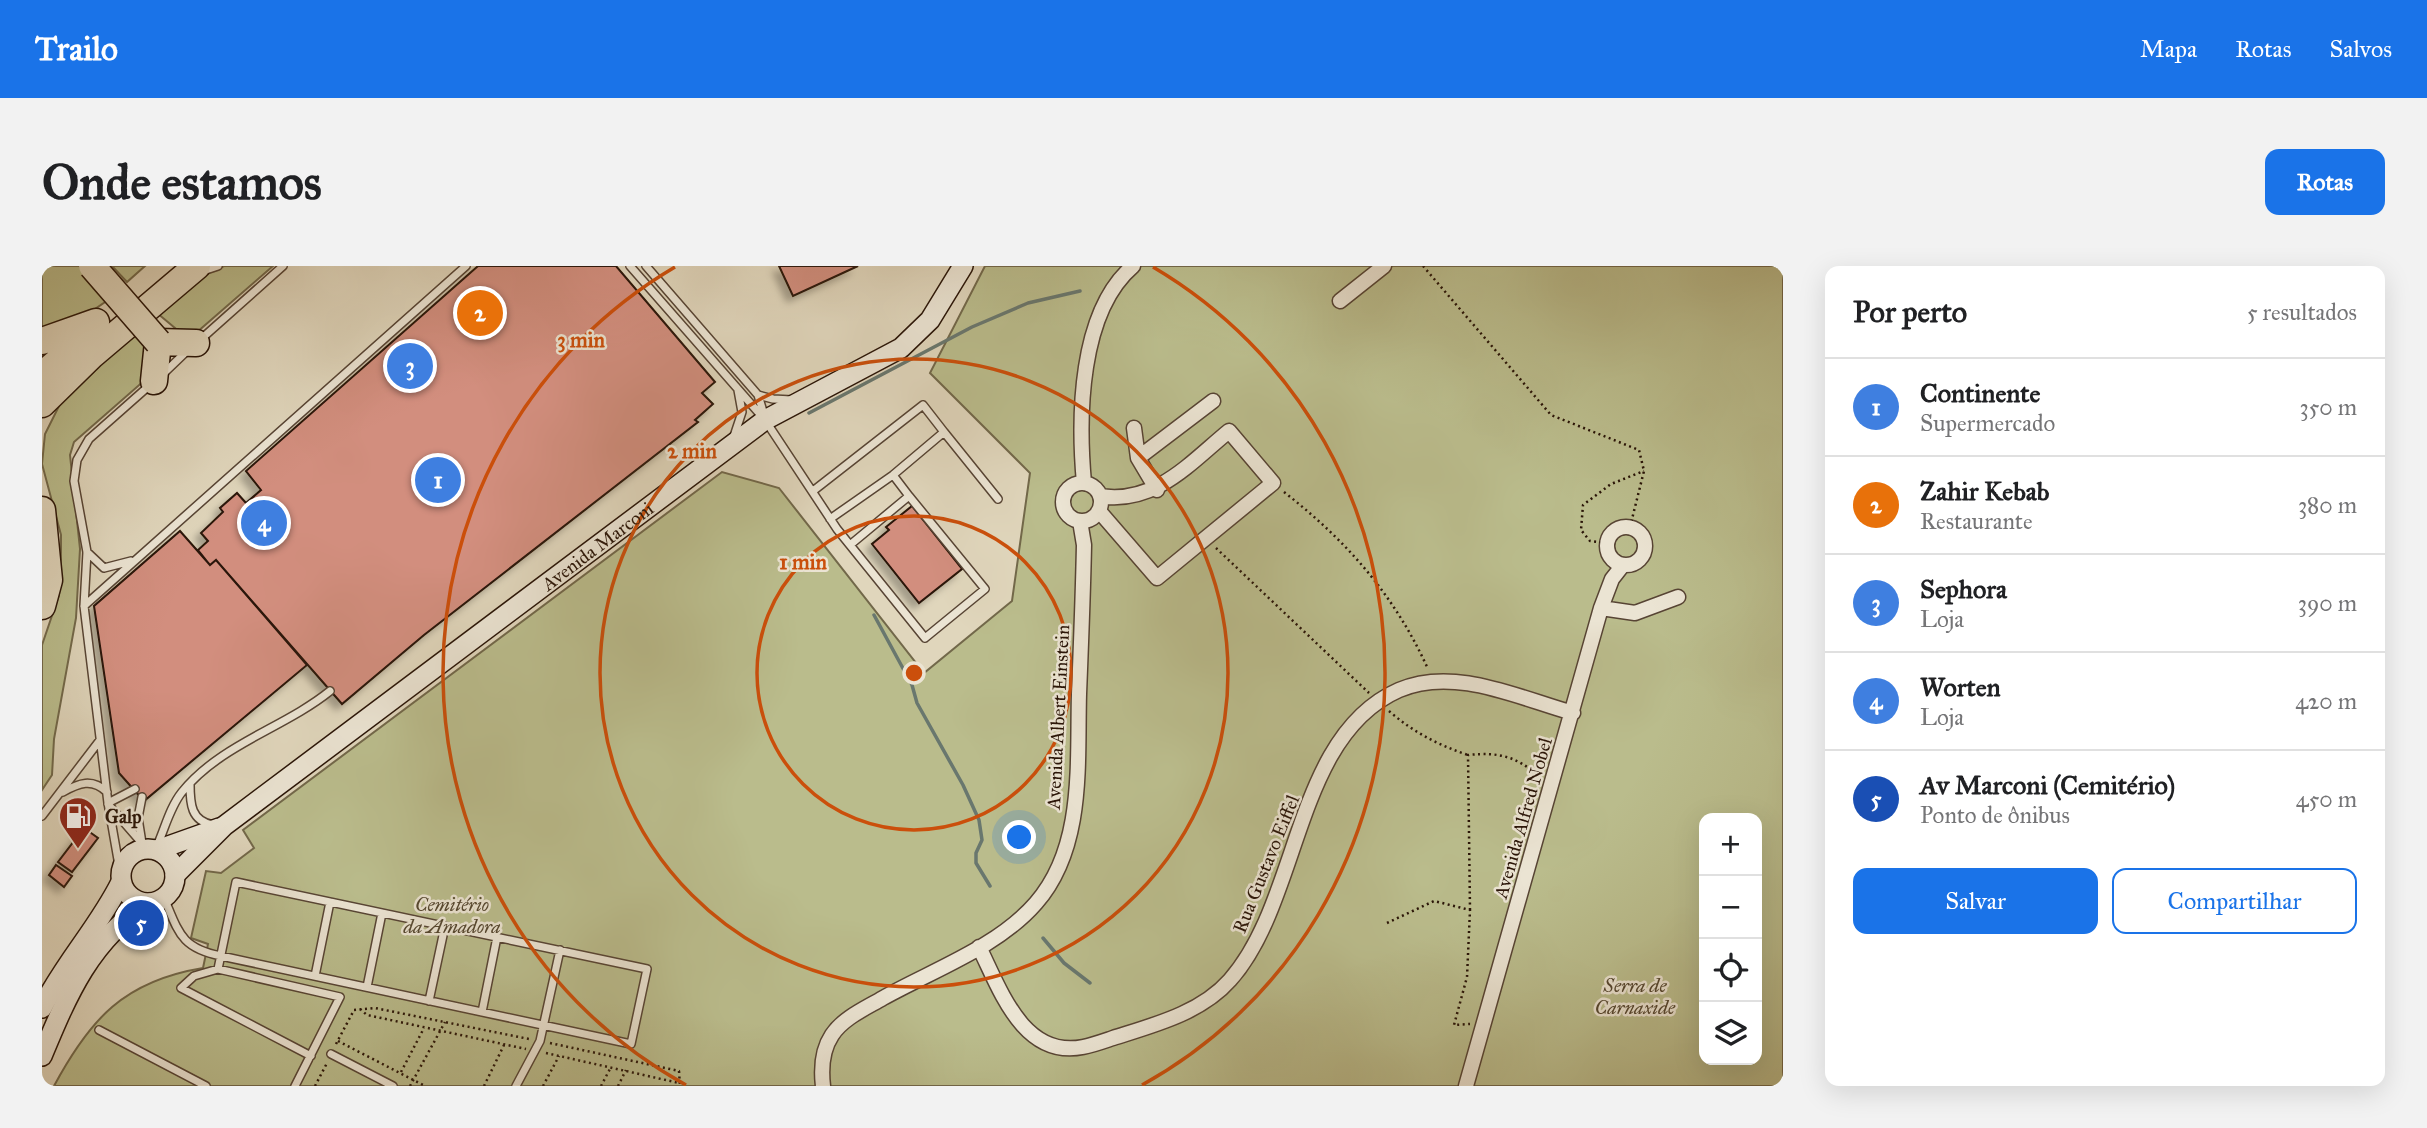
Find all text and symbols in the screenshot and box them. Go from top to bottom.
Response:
text: Trailo [35,29,118,69]
text: Mapa [2140,34,2197,64]
text: Rotas [2235,34,2291,64]
text: Salvos [2329,34,2392,64]
button: Rotas [2265,149,2385,215]
text: Onde estamos [42,153,322,212]
pin: 2 [457,287,503,339]
text: Por perto [1853,294,1967,330]
text: 5 resultados [2247,298,2357,326]
text: 3 min [557,327,605,353]
pin: 3 [387,340,433,392]
text: Continente [1920,377,2040,409]
text: 1 [1871,393,1881,421]
text: 350 m [2299,393,2357,421]
text: Supermercado [1920,409,2055,437]
text: 2 min [667,438,717,464]
pin: 1 [415,454,461,506]
text: Zahir Kebab [1920,475,2049,507]
text: 2 [1870,491,1882,519]
text: 380 m [2298,491,2357,519]
street label: Avenida Marconi [536,496,658,596]
pin: 4 [241,497,287,549]
text: Restaurante [1920,507,2033,535]
text: 1 min [779,549,827,575]
text: Sephora [1920,573,2007,605]
text: 3 [1871,589,1881,617]
text: 390 m [2298,589,2357,617]
text: Loja [1920,605,1964,633]
street label: Avenida Albert Einstein [1042,624,1074,811]
centre of rings [902,661,926,685]
text: Worten [1920,671,2001,703]
text: 4 [1870,687,1882,715]
text: 420 m [2295,687,2357,715]
text: Loja [1920,703,1964,731]
street label: Avenida Alfred Nobel [1489,734,1557,902]
text: Av Marconi (Cemitério) [1920,769,2175,801]
text: 5 [1871,785,1881,813]
text: 450 m [2296,785,2357,813]
street label: Rua Gustavo Eiffel [1228,791,1305,936]
fuel station icon: Galp [57,795,99,850]
text: Ponto de ônibus [1920,801,2070,829]
place label: Galp [105,805,142,829]
map controls [1699,813,1762,1065]
button: + [1699,813,1762,876]
your location [1002,820,1036,854]
button: Salvar [1853,868,2098,934]
button: Compartilhar [2112,868,2357,934]
button: − [1699,876,1762,939]
park label: Cemitério da Amadora [402,893,501,938]
pin: 5 [118,897,164,949]
button: locate [1699,939,1762,1002]
park label: Serra de Carnaxide [1595,974,1676,1019]
button: layers [1699,1002,1762,1065]

